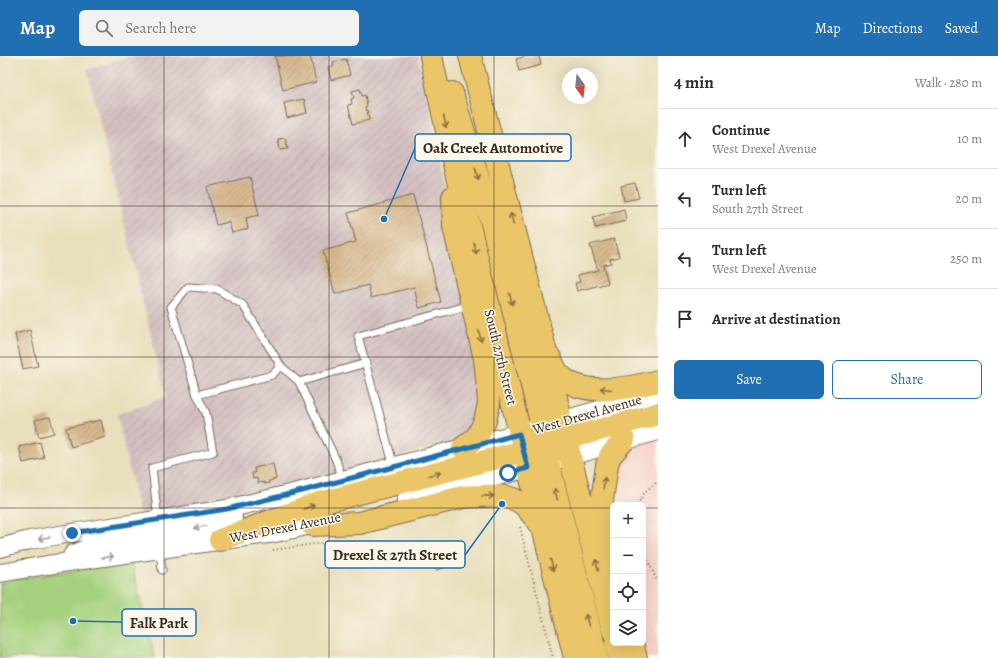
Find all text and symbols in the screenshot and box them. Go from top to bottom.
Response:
search box [79,10,359,46]
text: Map [20,15,55,41]
icon: search [93,17,115,39]
text: Search here [125,18,197,38]
text: Map [815,19,841,38]
text: Directions [863,19,923,38]
text: Saved [945,19,978,38]
north arrow [562,68,598,104]
text: 4 min [674,71,714,94]
text: Walk · 280 m [915,74,982,91]
one-way arrow [442,115,450,128]
text: Continue [712,120,770,140]
icon: ahead [674,128,696,150]
text: 10 m [957,130,982,147]
callout: Oak Creek Automotive [415,134,571,161]
text: Oak Creek Automotive [423,138,563,158]
text: West Drexel Avenue [712,140,817,157]
one-way arrow [474,167,481,180]
text: Turn left [712,180,767,200]
icon: left [674,188,696,210]
text: 20 m [956,190,982,207]
text: South 27th Street [712,200,803,217]
one-way arrow [508,213,515,226]
text: Turn left [712,240,767,260]
one-way arrow [471,241,479,254]
icon: left [674,248,696,270]
text: 250 m [950,250,982,267]
text: West Drexel Avenue [712,260,817,277]
one-way arrow [507,293,515,306]
street label: South 27th Street [479,307,522,408]
icon: arrive [674,308,696,330]
text: Arrive at destination [712,309,841,329]
one-way arrow [476,329,484,342]
button: Save [674,360,824,399]
button: Share [832,360,982,399]
one-way arrow [600,386,613,393]
street label: West Drexel Avenue [529,390,644,439]
route start [499,464,517,482]
one-way arrow [428,469,441,477]
one-way arrow [600,477,608,490]
one-way arrow [552,488,559,501]
one-way arrow [481,492,494,500]
one-way arrow [303,502,315,510]
map controls [610,502,646,646]
button: + [610,502,646,538]
street label: West Drexel Avenue [227,507,342,548]
one-way arrow [193,523,206,531]
route end [63,524,81,542]
one-way arrow [38,534,51,542]
button: − [610,538,646,574]
callout: Drexel & 27th Street [325,541,465,568]
text: Drexel & 27th Street [333,545,457,565]
one-way arrow [101,553,114,561]
one-way arrow [548,558,556,571]
one-way arrow [593,559,601,572]
button: locate [610,574,646,610]
callout: Falk Park [122,609,196,636]
button: layers [610,610,646,646]
text: Falk Park [130,613,188,633]
one-way arrow [583,614,591,627]

